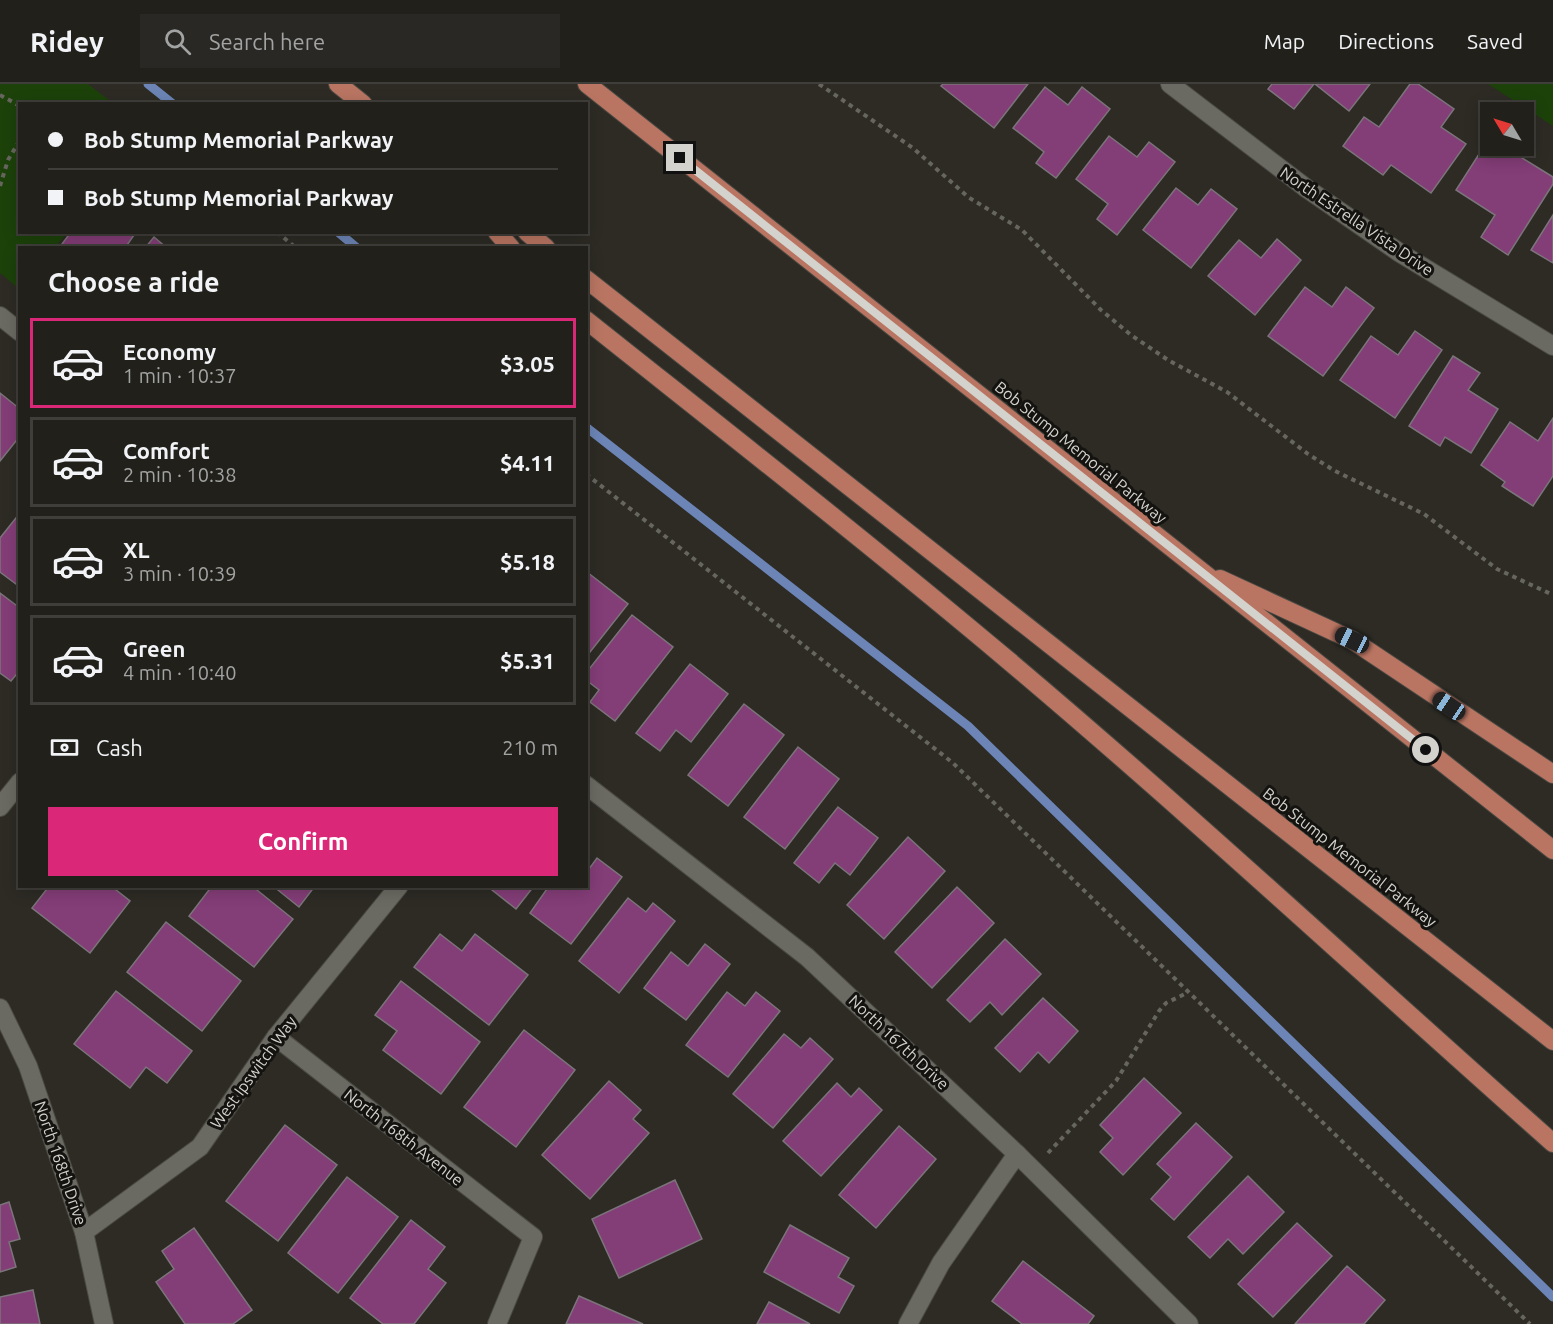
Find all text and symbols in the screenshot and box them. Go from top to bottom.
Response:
search box [140,14,560,68]
icon: search [161,25,194,58]
text: Ridey [30,26,104,57]
text: Search here [209,29,325,54]
text: Map [1264,29,1305,53]
text: Directions [1338,29,1434,53]
text: Saved [1467,29,1523,53]
north arrow [1480,102,1534,156]
map controls [1480,102,1534,156]
text: Bob Stump Memorial Parkway [84,127,394,152]
route end [666,144,693,171]
street label: North Estrella Vista Drive [1277,163,1437,279]
text: Bob Stump Memorial Parkway [84,185,394,210]
text: Choose a ride [48,267,220,297]
icon: car [51,336,105,390]
text: Economy [123,339,216,364]
text: $3.05 [500,351,555,376]
text: 1 min · 10:37 [123,364,237,387]
street label: Bob Stump Memorial Parkway [992,377,1171,527]
icon: car [51,435,105,489]
text: Comfort [123,438,210,463]
text: $4.11 [500,450,555,475]
text: 2 min · 10:38 [123,463,237,486]
icon: car [51,534,105,588]
text: XL [123,537,150,562]
text: $5.18 [500,549,555,574]
text: 3 min · 10:39 [123,562,237,585]
car [1332,624,1372,656]
icon: car [51,633,105,687]
text: Green [123,636,185,661]
text: $5.31 [500,648,555,673]
text: 4 min · 10:40 [123,661,237,684]
car [1429,688,1469,724]
icon: cash [48,731,81,764]
text: Cash [96,735,143,760]
text: 210 m [502,736,558,759]
route start [1412,736,1439,763]
street label: Bob Stump Memorial Parkway [1260,784,1441,931]
button: Confirm [48,807,558,876]
street label: North 167th Drive [845,991,953,1093]
street label: West Ipswitch Way [206,1012,300,1131]
street label: North 168th Avenue [341,1085,467,1189]
street label: North 168th Drive [31,1099,91,1227]

